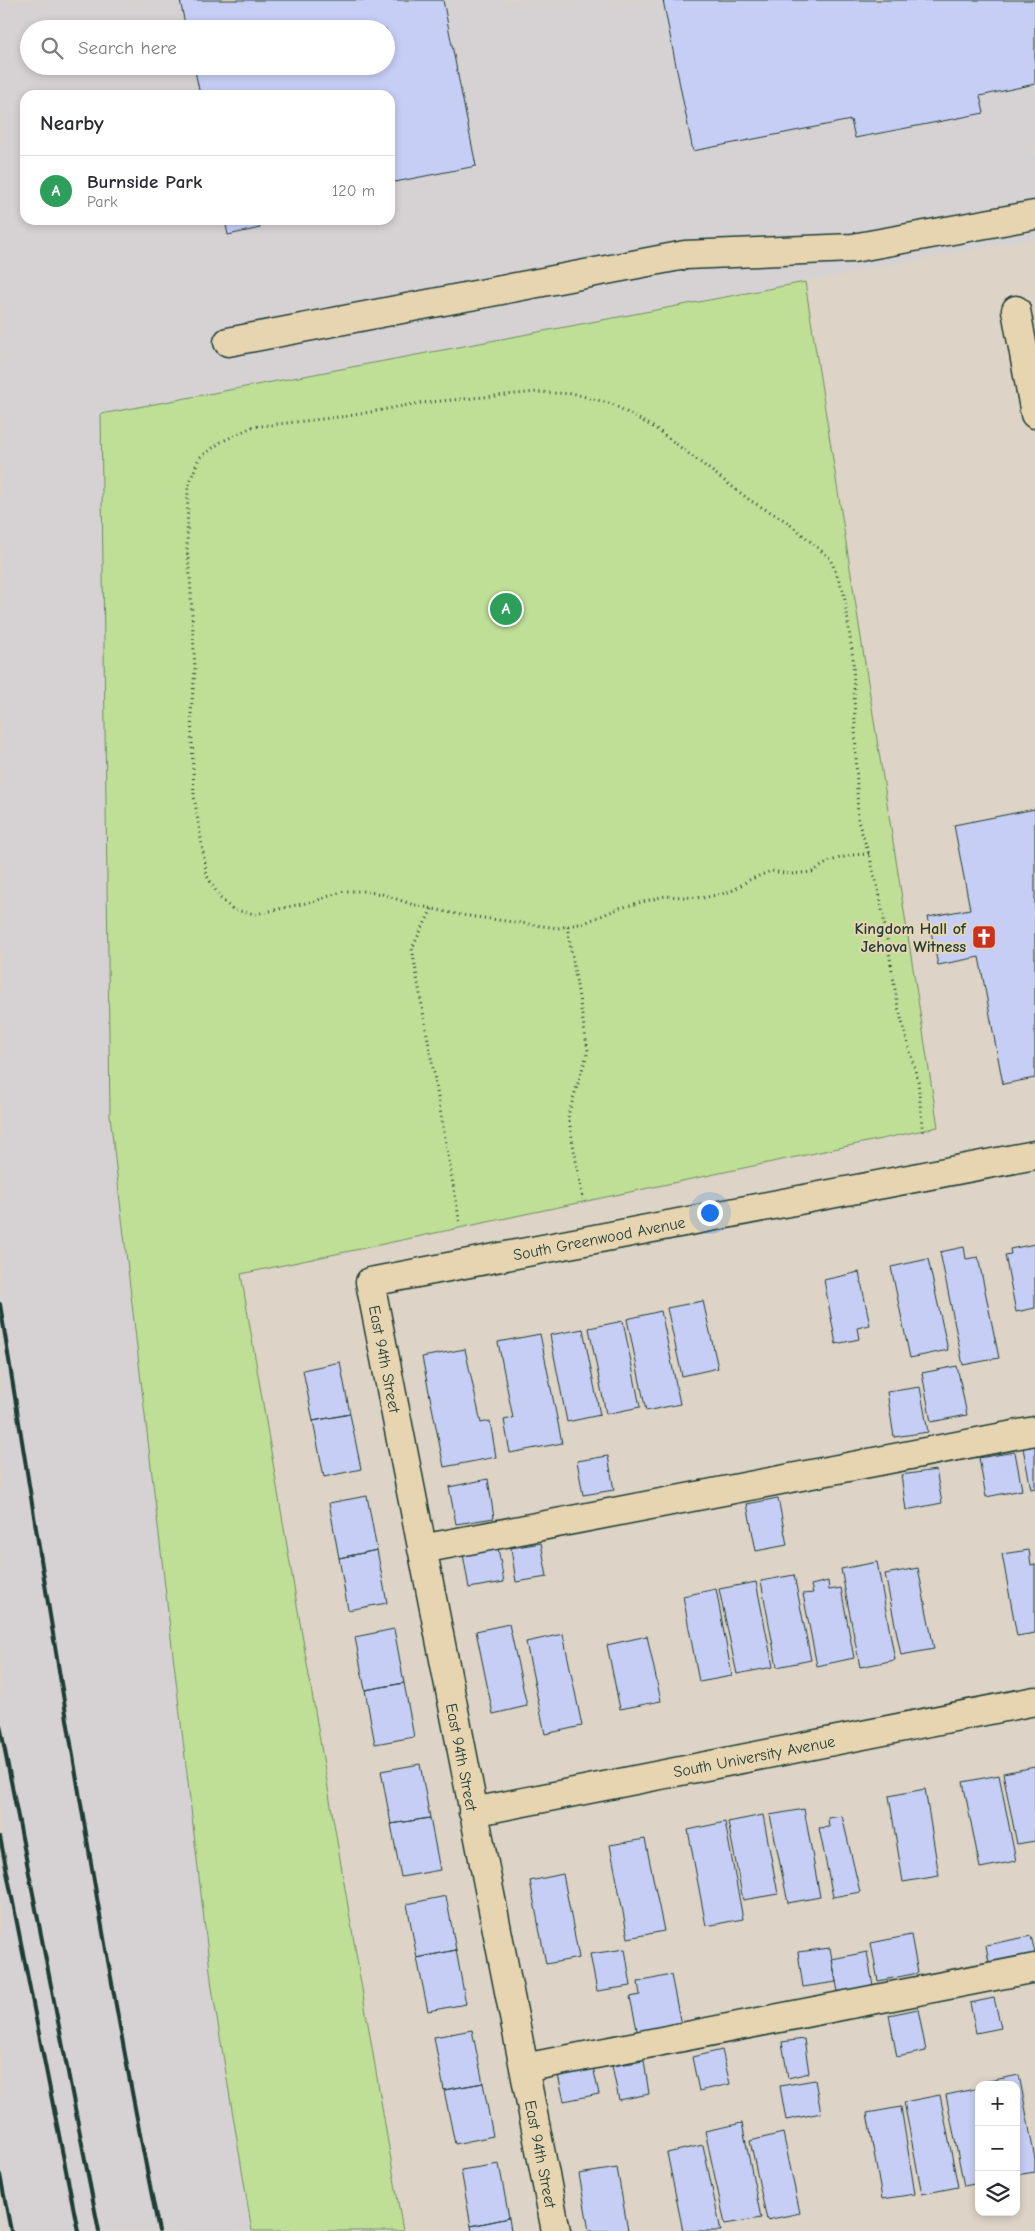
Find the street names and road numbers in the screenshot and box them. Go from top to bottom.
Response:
street label: South Greenwood Avenue [512,1213,687,1265]
street label: East 94th Street [365,1304,403,1415]
street label: East 94th Street [442,1702,480,1813]
street label: South University Avenue [672,1732,837,1781]
street label: East 94th Street [521,2099,559,2210]

